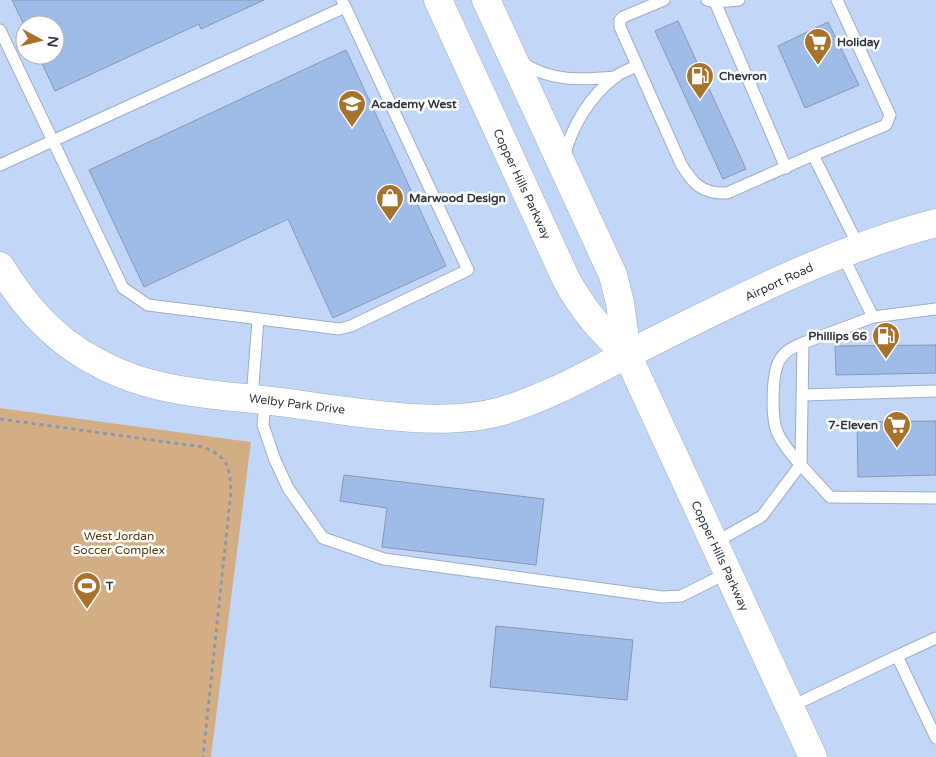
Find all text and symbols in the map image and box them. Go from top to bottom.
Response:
north arrow [15,15,65,65]
supermarket icon: Holiday [803,27,833,66]
text: N [43,35,62,48]
place label: Holiday [837,35,880,50]
fuel station icon: Chevron [685,61,715,100]
place label: Chevron [719,69,767,83]
school or university icon: Academy West [337,89,367,128]
place label: Academy West [371,97,457,112]
street label: Copper Hills Parkway [490,127,554,242]
shop icon: Marwood Design [375,183,405,222]
place label: Marwood Design [409,191,506,206]
street label: Airport Road [743,260,815,304]
fuel station icon: Phillips 66 [871,321,901,360]
place label: Phillips 66 [808,329,867,344]
street label: Welby Park Drive [248,391,346,417]
supermarket icon: 7-Eleven [882,410,912,449]
place label: 7-Eleven [828,418,878,432]
street label: Copper Hills Parkway [688,499,752,614]
park label: West Jordan Soccer Complex [73,529,165,557]
sports icon: T [72,571,102,610]
place label: T [105,579,114,593]

